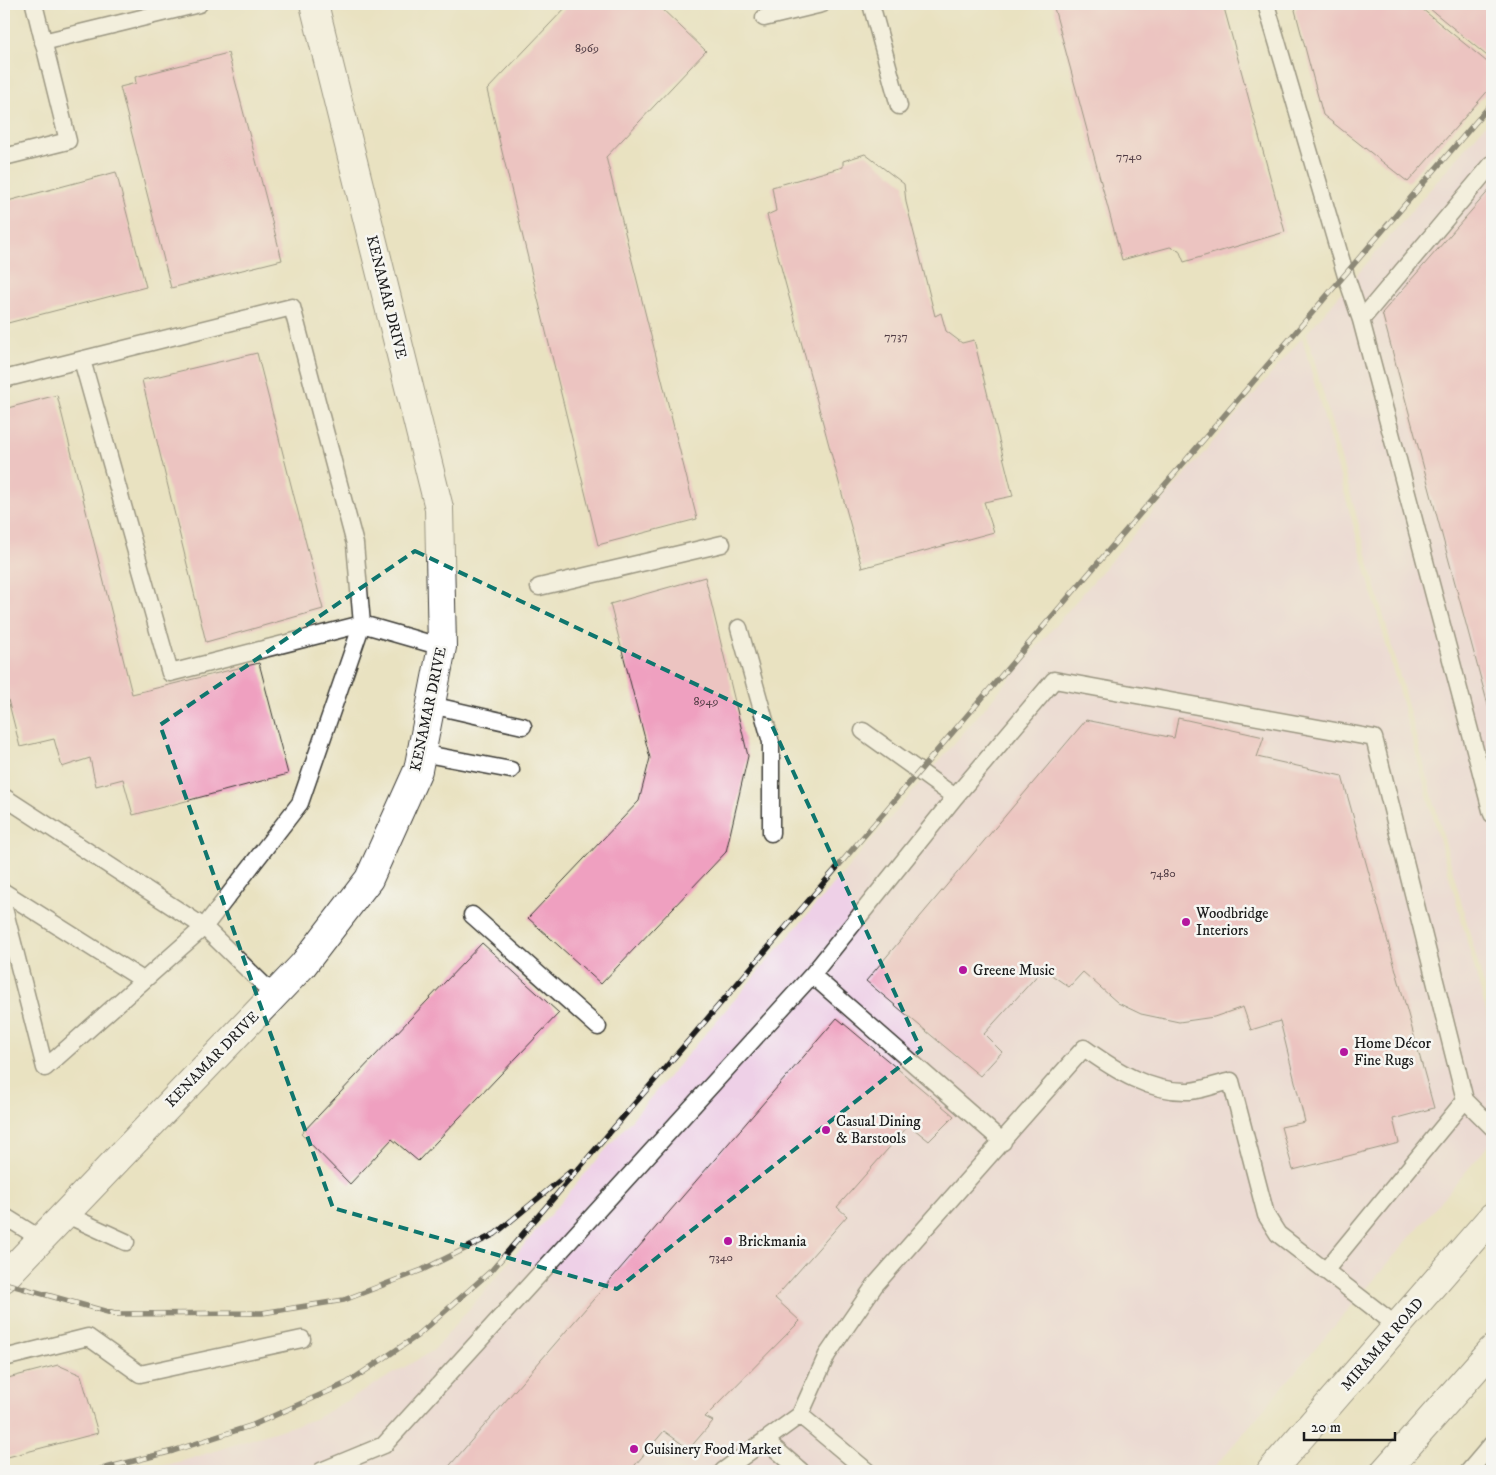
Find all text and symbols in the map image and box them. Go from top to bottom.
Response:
house number: 8969 [575,41,599,56]
house number: 7740 [1116,149,1142,164]
street label: KENAMAR DRIVE [362,233,411,361]
house number: 7737 [884,329,908,344]
street label: KENAMAR DRIVE [406,645,451,773]
house number: 8949 [694,694,718,709]
house number: 7480 [1150,866,1176,881]
place label: Woodbridge Interiors [1195,904,1269,940]
marker: Woodbridge Interiors [1180,916,1192,928]
place label: Greene Music [973,961,1055,980]
marker: Greene Music [957,964,969,976]
street label: KENAMAR DRIVE [162,1007,263,1111]
place label: Home Décor Fine Rugs [1354,1034,1431,1070]
marker: Home Décor Fine Rugs [1338,1046,1350,1058]
place label: Casual Dining & Barstools [836,1112,921,1148]
marker: Casual Dining & Barstools [820,1124,832,1136]
place label: Brickmania [738,1232,807,1251]
marker: Brickmania [722,1235,734,1247]
house number: 7340 [709,1250,733,1265]
street label: MIRAMAR ROAD [1337,1294,1428,1395]
scale bar [1304,1410,1395,1442]
text: 20 m [1311,1418,1341,1437]
place label: Cuisinery Food Market [644,1440,782,1459]
marker: Cuisinery Food Market [628,1443,640,1455]

